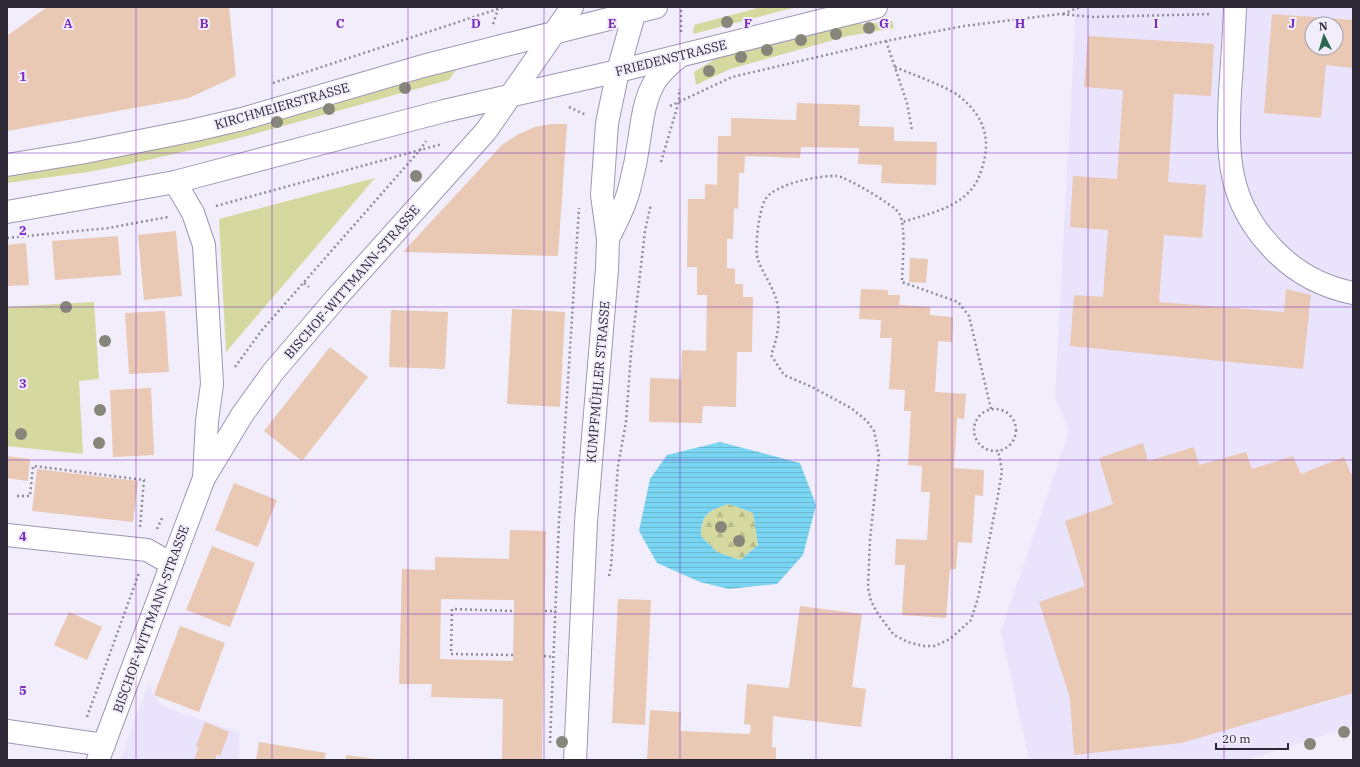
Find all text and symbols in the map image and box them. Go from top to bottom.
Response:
text: A [63,15,73,32]
text: B [199,15,209,32]
text: C [336,15,345,32]
text: D [471,15,481,32]
text: E [608,15,616,32]
text: F [744,15,752,32]
text: G [879,15,889,32]
text: H [1015,15,1026,32]
text: I [1154,15,1159,32]
text: J [1289,15,1296,32]
north arrow [1304,16,1344,56]
text: N [1318,19,1328,33]
street label: FRIEDENSTRASSE [613,36,729,80]
text: 1 [19,68,27,85]
street label: KIRCHMEIERSTRASSE [213,79,351,133]
street label: BISCHOF-WITTMANN-STRASSE [280,202,424,362]
text: 2 [19,222,27,239]
street label: KUMPFMÜHLER STRASSE [582,300,614,464]
text: 3 [19,375,27,392]
street label: BISCHOF-WITTMANN-STRASSE [109,523,193,715]
text: 4 [19,528,27,545]
text: 5 [19,682,27,699]
scale bar [1216,725,1288,751]
text: 20 m [1222,731,1251,746]

